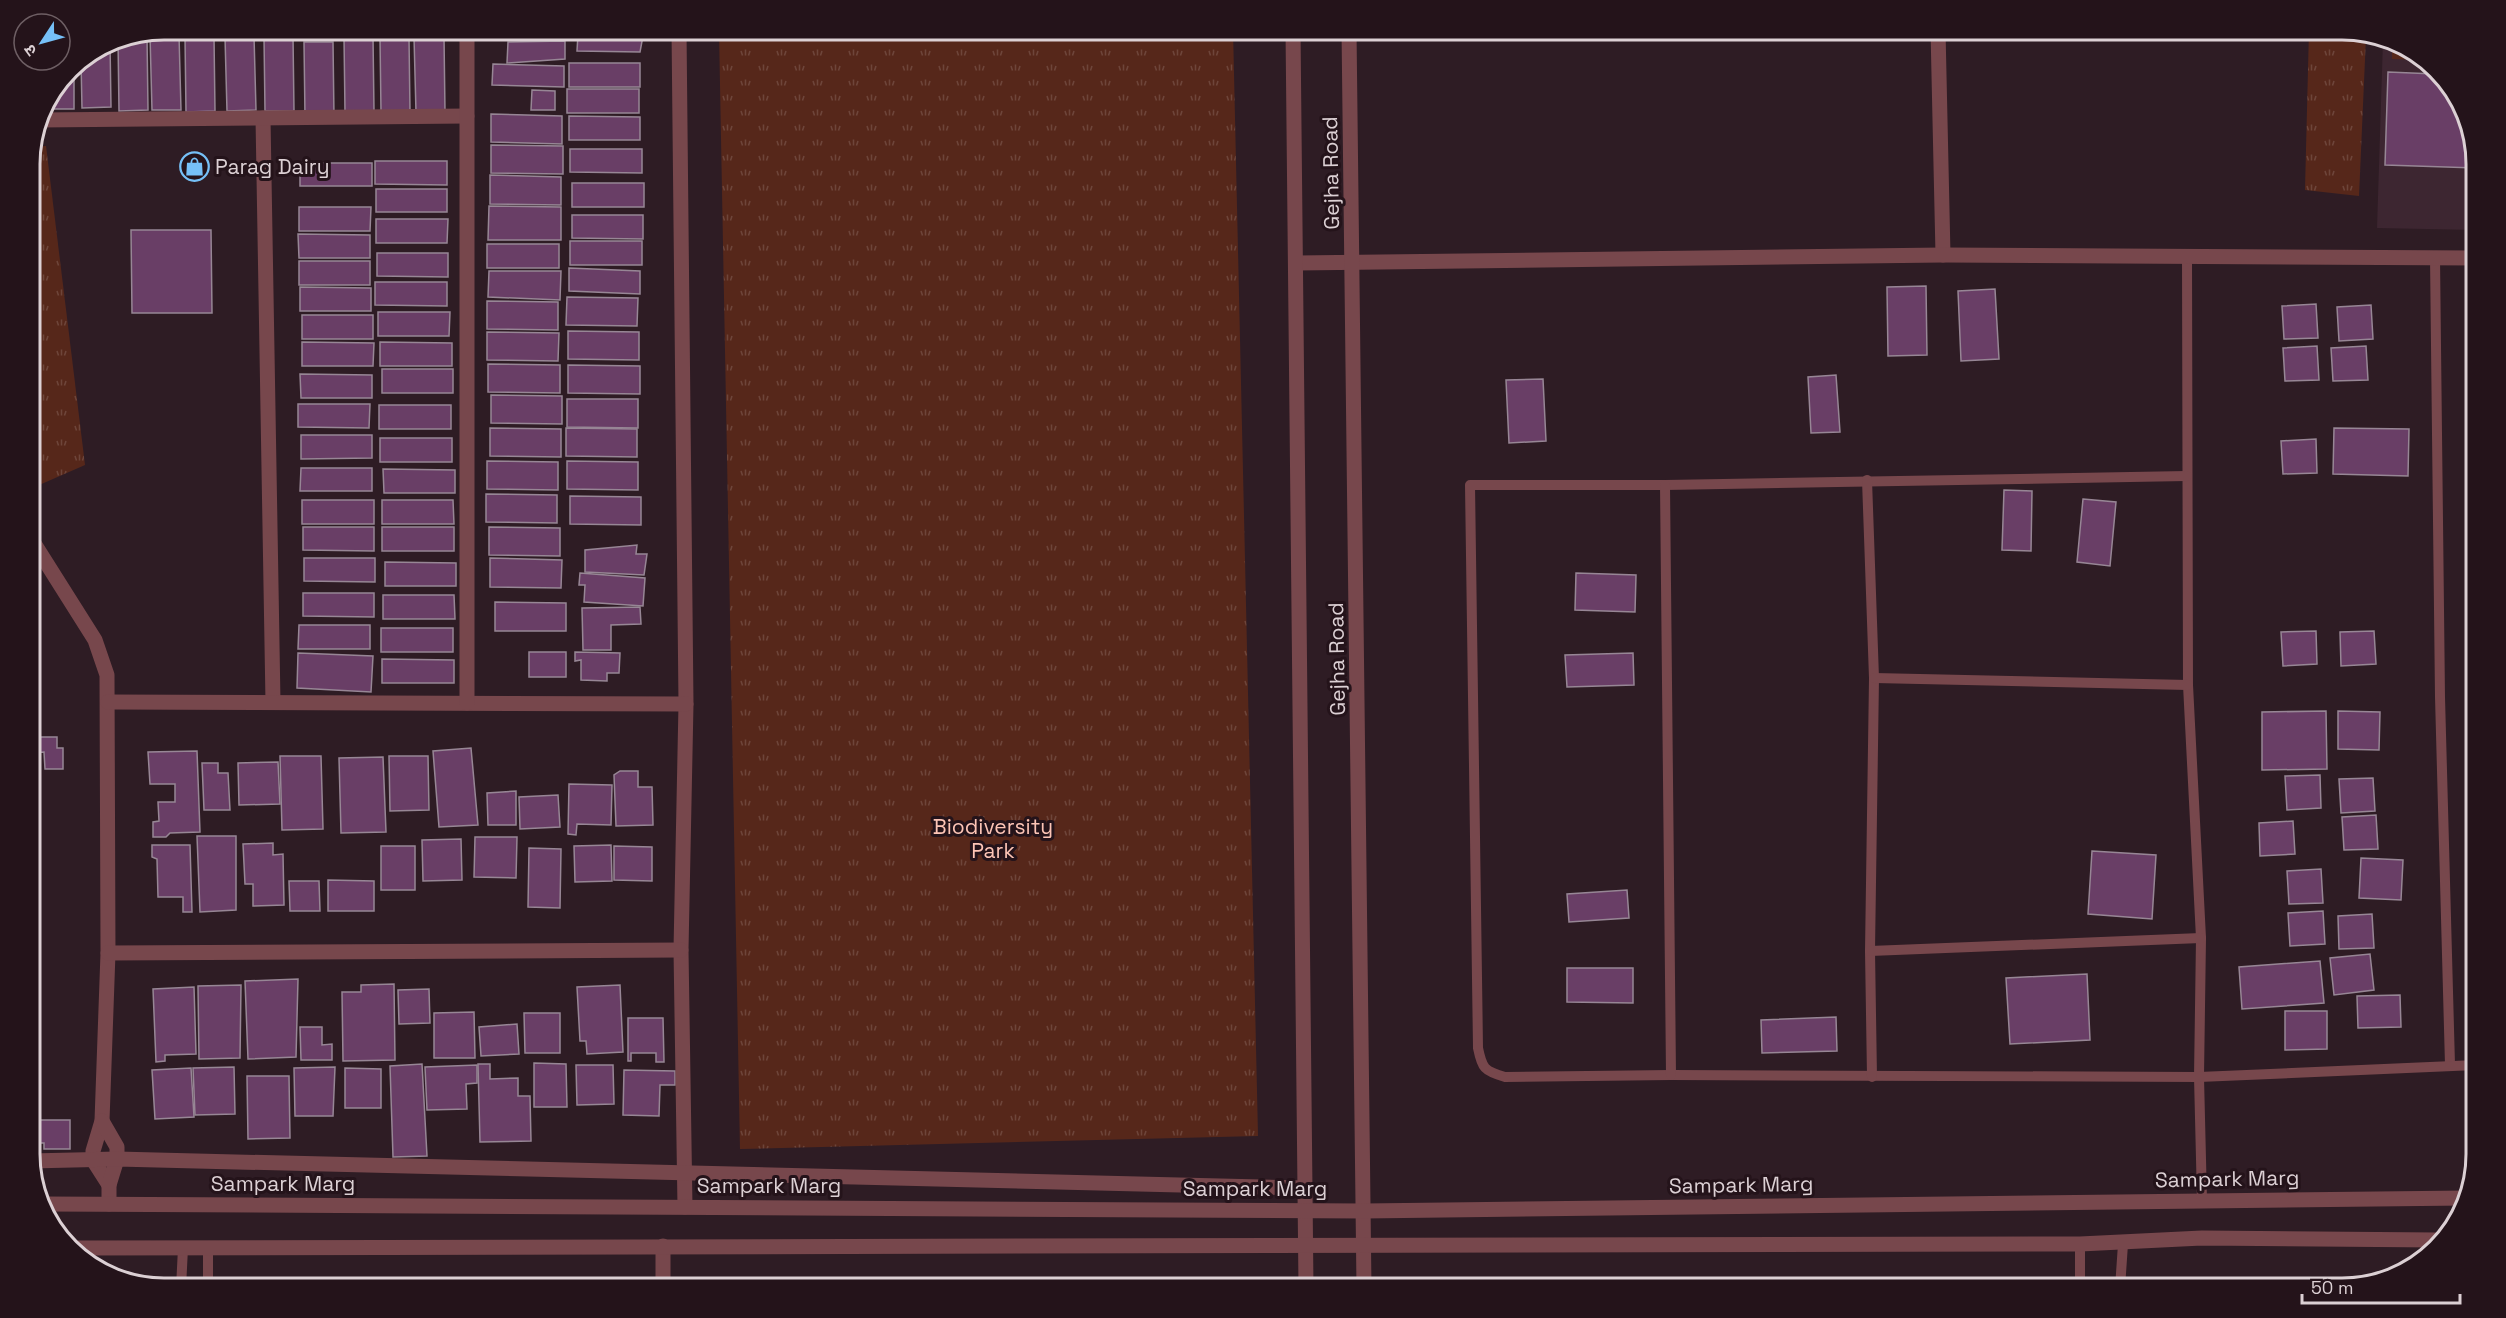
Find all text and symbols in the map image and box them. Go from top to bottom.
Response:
north arrow [12,12,72,72]
text: उ [19,40,42,60]
street label: Gejha Road [1316,116,1345,230]
shop icon: Parag Dairy [178,151,210,183]
place label: Parag Dairy [215,153,330,180]
street label: Gejha Road [1322,602,1351,716]
park label: Biodiversity Park [933,813,1053,864]
street label: Sampark Marg [2155,1164,2299,1193]
street label: Sampark Marg [211,1170,355,1197]
street label: Sampark Marg [1669,1170,1813,1199]
street label: Sampark Marg [697,1172,841,1199]
street label: Sampark Marg [1183,1175,1327,1202]
scale bar [2302,1267,2460,1305]
text: 50 m [2311,1276,2353,1299]

